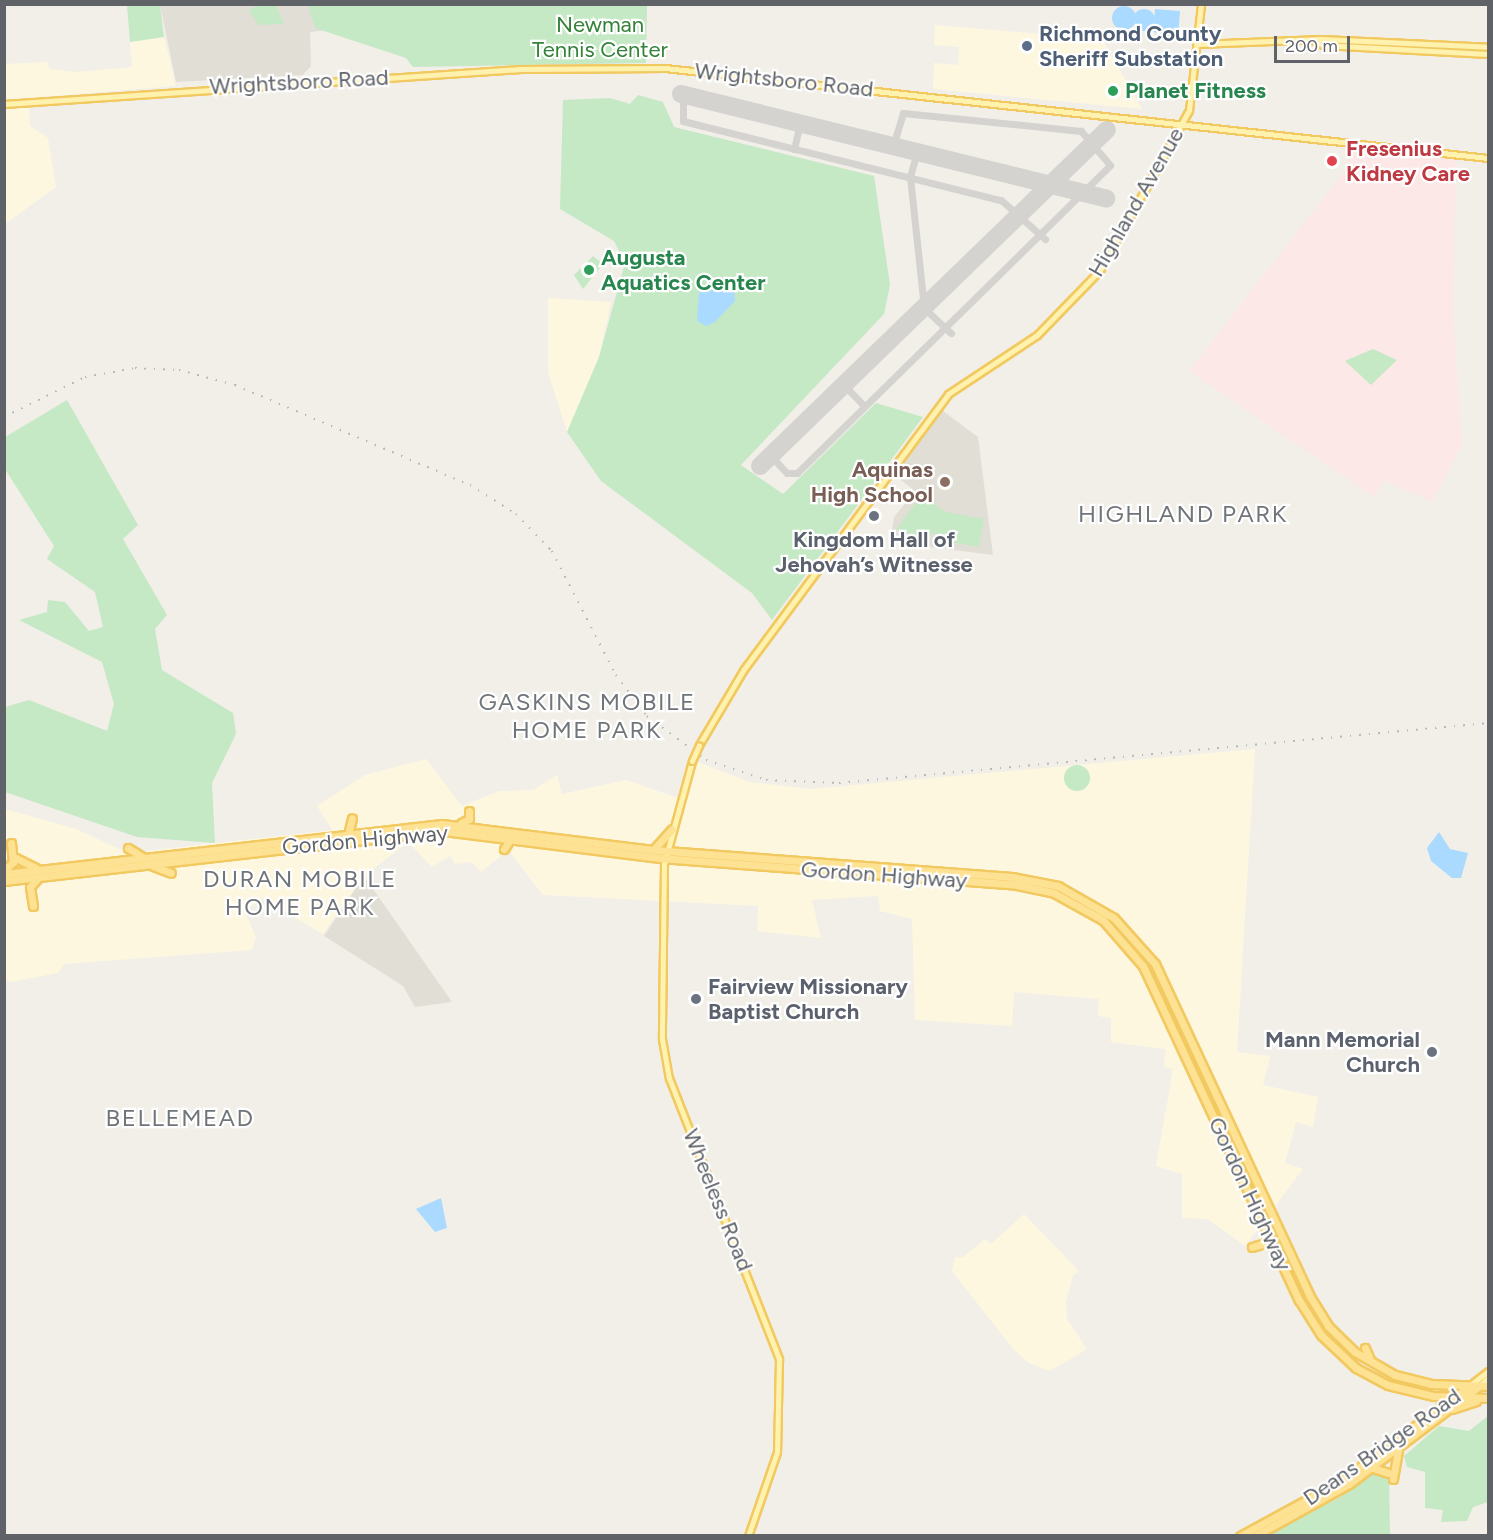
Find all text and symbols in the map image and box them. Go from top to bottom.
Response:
park label: Newman Tennis Center [532,11,668,62]
place label: Richmond County Sheriff Substation [1039,20,1223,72]
scale bar [1277,24,1354,62]
text: 200 m [1285,35,1338,57]
marker: Richmond County Sheriff Substation [1020,39,1034,53]
street label: Wrightsboro Road [693,58,875,102]
street label: Wrightsboro Road [209,64,389,100]
place label: Planet Fitness [1125,78,1266,104]
marker: Planet Fitness [1106,84,1120,98]
street label: Highland Avenue [1083,123,1189,281]
place label: Fresenius Kidney Care [1346,135,1470,186]
marker: Fresenius Kidney Care [1323,152,1341,170]
place label: Augusta Aquatics Center [601,244,766,296]
marker: Augusta Aquatics Center [582,263,596,277]
place label: Aquinas High School [811,456,933,508]
marker: Aquinas High School [938,475,952,489]
district label: HIGHLAND PARK [1078,500,1288,528]
marker: Kingdom Hall of Jehovah’s Witnesse [867,509,881,523]
place label: Kingdom Hall of Jehovah’s Witnesse [775,526,973,578]
district label: GASKINS MOBILE HOME PARK [478,688,696,744]
street label: Gordon Highway [281,820,449,860]
street label: Gordon Highway [800,856,968,894]
district label: DURAN MOBILE HOME PARK [203,865,397,921]
place label: Fairview Missionary Baptist Church [708,973,908,1024]
marker: Fairview Missionary Baptist Church [689,992,703,1006]
place label: Mann Memorial Church [1265,1026,1420,1078]
marker: Mann Memorial Church [1425,1045,1439,1059]
district label: BELLEMEAD [106,1104,254,1132]
street label: Gordon Highway [1203,1113,1297,1275]
street label: Wheeless Road [678,1125,758,1275]
street label: Deans Bridge Road [1298,1383,1466,1511]

